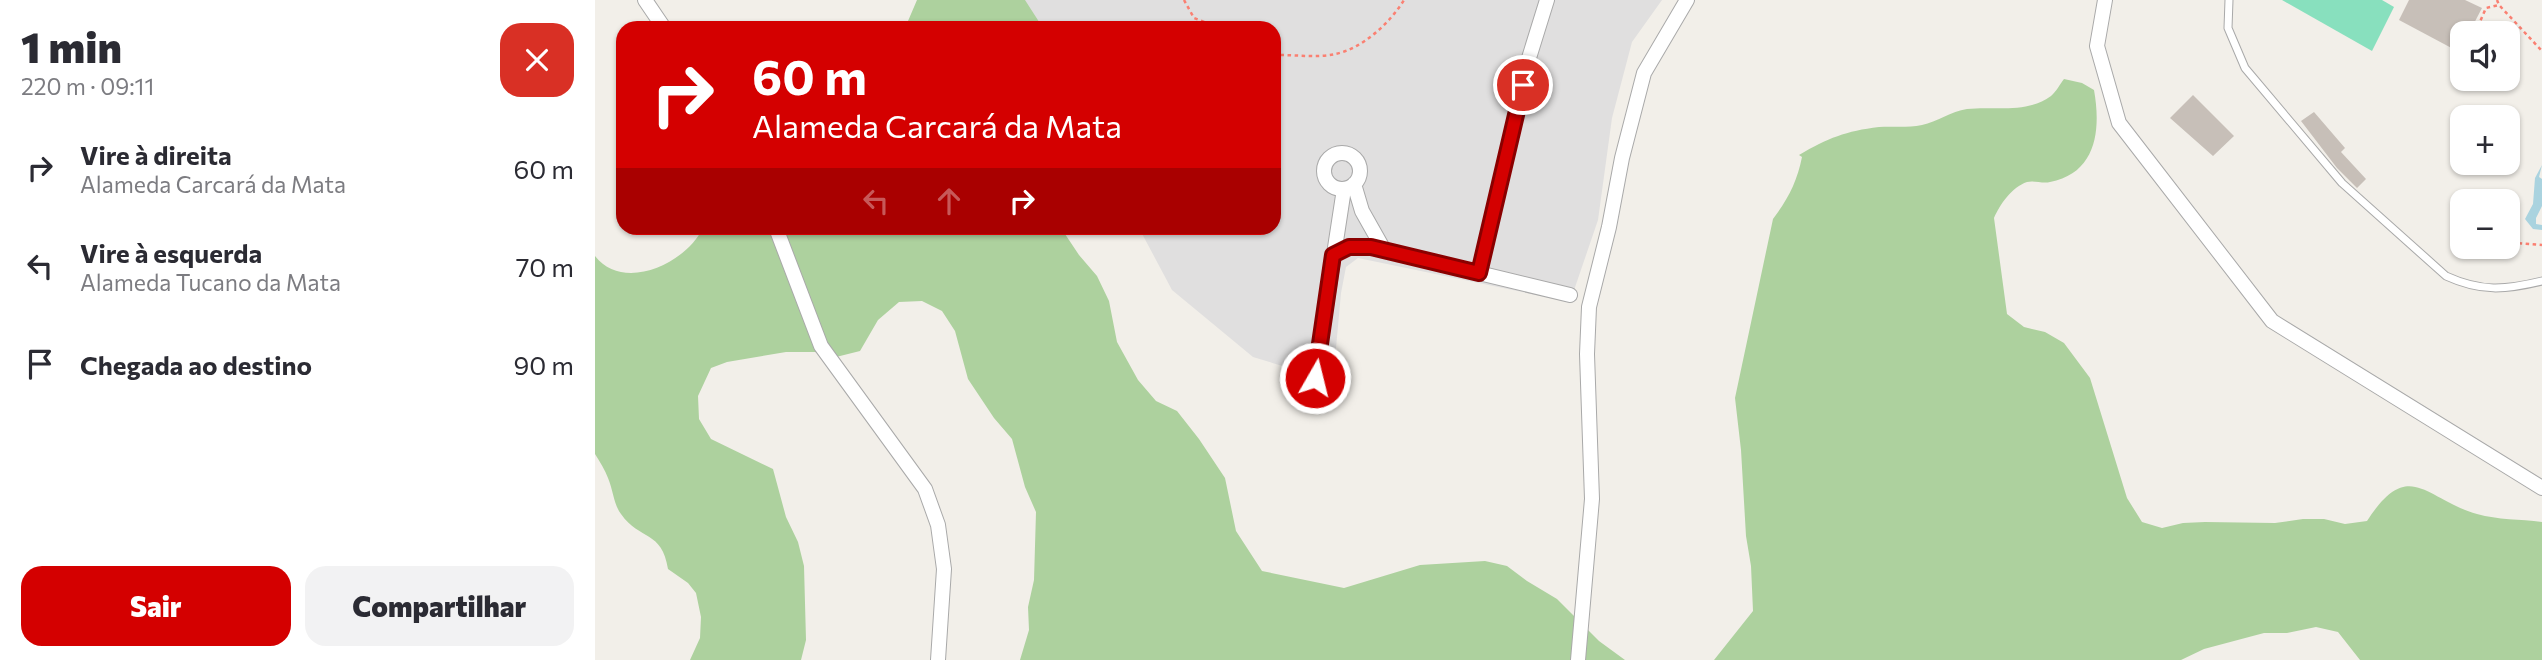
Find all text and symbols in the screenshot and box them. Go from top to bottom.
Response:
text: 1 min [21,20,122,72]
map controls [2450,21,2520,259]
button: sound [2450,21,2520,91]
button: close [500,23,574,97]
text: 60 m [752,45,867,105]
icon: right [637,49,728,140]
pin [1493,55,1553,115]
icon: arrive [1504,66,1542,104]
text: 220 m · 09:11 [21,72,154,100]
text: Alameda Carcará da Mata [752,105,1122,145]
button: + [2450,105,2520,175]
text: Vire à direita [80,139,232,170]
icon: right [21,149,59,187]
text: 60 m [514,153,574,184]
text: Alameda Carcará da Mata [80,170,346,198]
icon: left [857,182,895,220]
icon: ahead [930,182,968,220]
icon: right [1003,182,1041,220]
button: − [2450,189,2520,259]
text: Vire à esquerda [80,237,262,268]
icon: left [21,247,59,285]
text: 70 m [516,251,574,282]
text: Alameda Tucano da Mata [80,268,341,296]
position arrow [1278,341,1352,415]
icon: arrive [21,345,59,383]
text: Chegada ao destino [80,349,312,380]
text: 90 m [514,349,574,380]
button: Sair [21,566,291,646]
button: Compartilhar [305,566,574,646]

